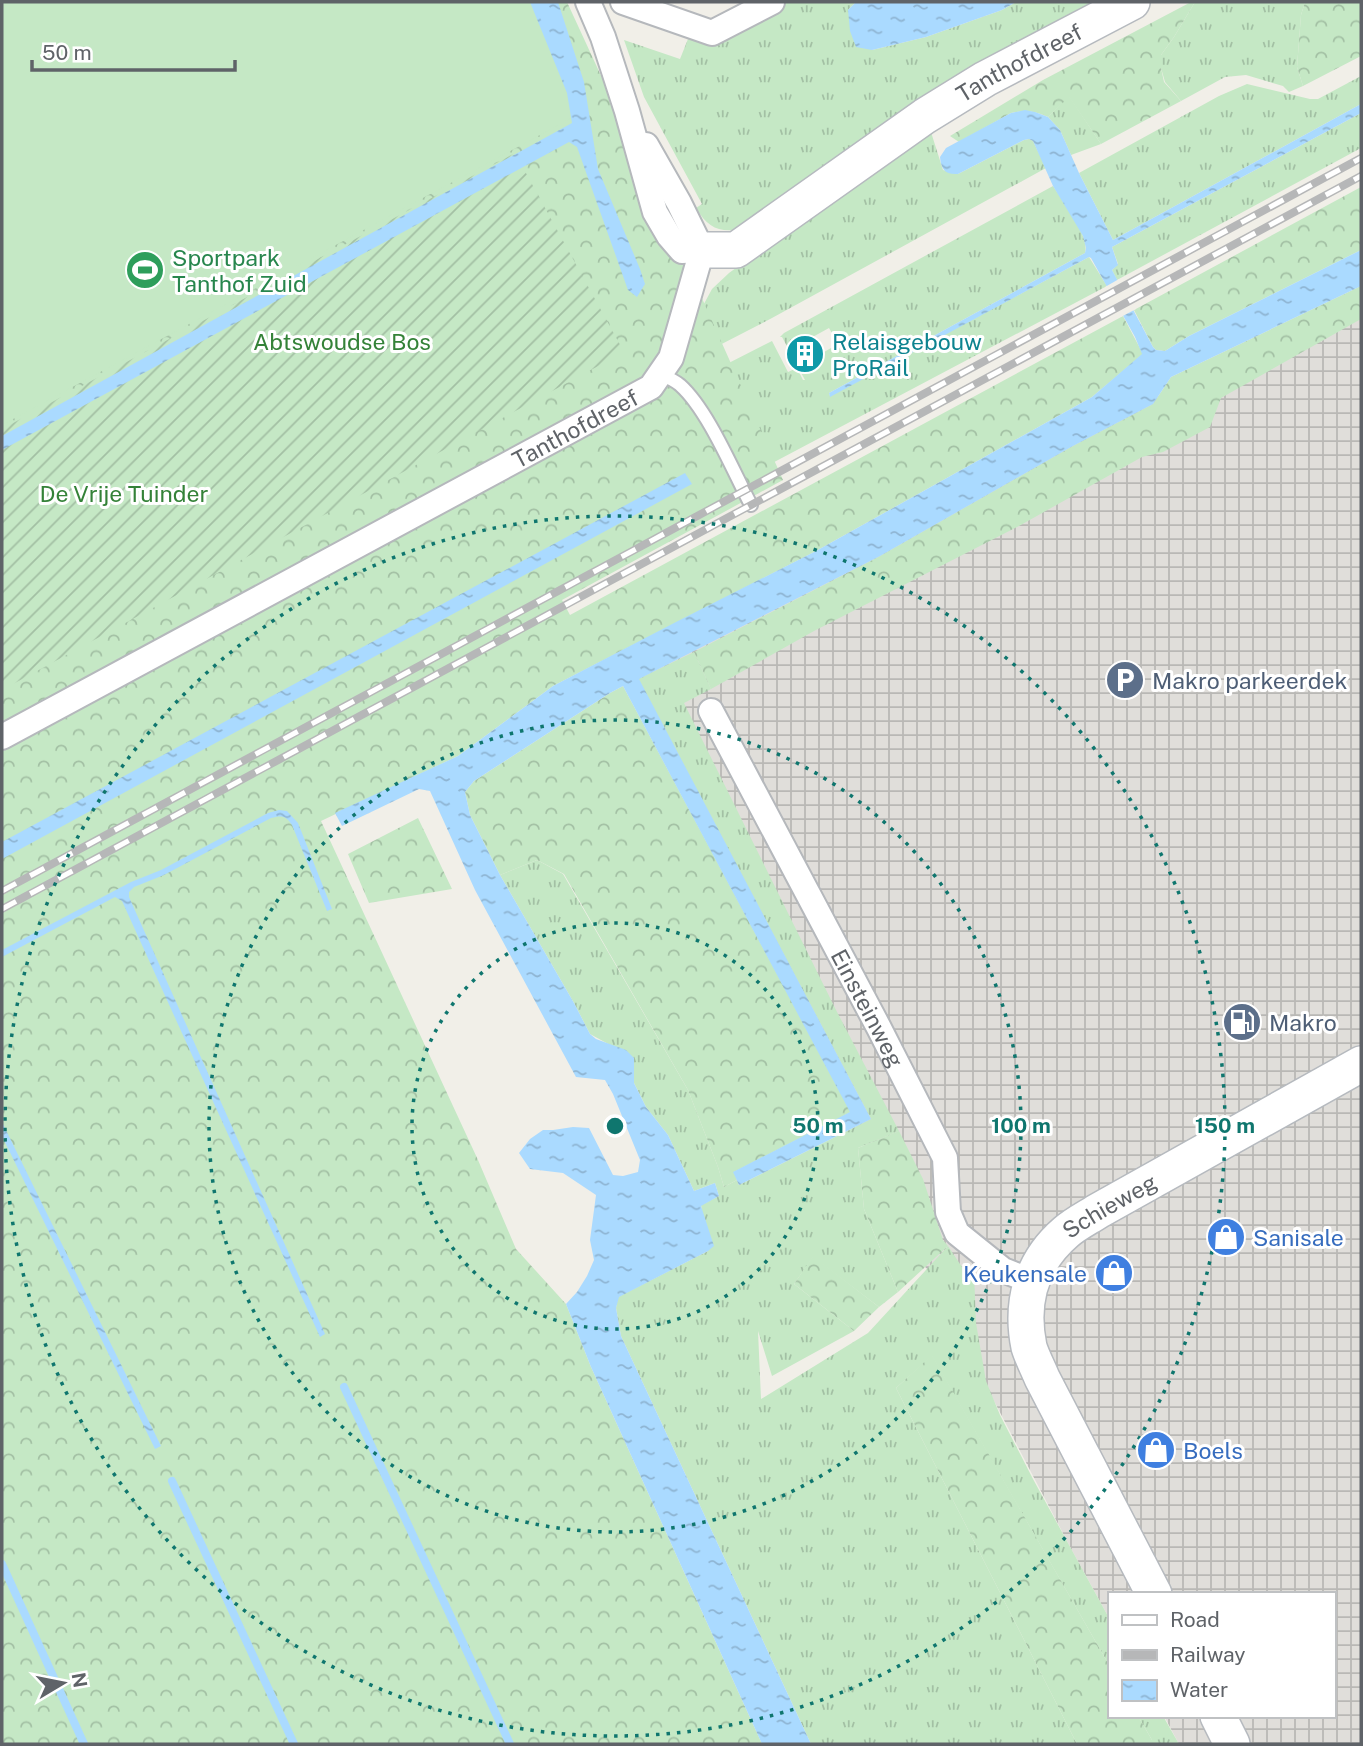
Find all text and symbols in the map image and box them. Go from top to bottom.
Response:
street label: Tanthofdreef [951,17,1086,107]
scale bar [32,28,234,72]
text: 50 m [42,40,92,65]
place label: Sportpark Tanthof Zuid [172,244,307,297]
sports icon: Sportpark Tanthof Zuid [124,249,166,291]
park label: Abtswoudse Bos [253,328,431,355]
place label: Relaisgebouw ProRail [832,328,982,381]
building icon: Relaisgebouw ProRail [784,333,826,375]
street label: Tanthofdreef [507,383,643,473]
park label: De Vrije Tuinder [39,480,209,507]
parking icon: Makro parkeerdek [1104,659,1146,701]
place label: Makro parkeerdek [1152,667,1347,694]
street label: Einsteinweg [826,944,910,1072]
fuel station icon: Makro [1221,1001,1263,1043]
place label: Makro [1269,1009,1337,1036]
text: 50 m [792,1113,844,1138]
text: 100 m [991,1113,1051,1138]
text: 150 m [1195,1113,1255,1138]
centre of rings [603,1114,627,1138]
street label: Schieweg [1057,1168,1161,1243]
shop icon: Sanisale [1205,1216,1247,1258]
place label: Sanisale [1253,1224,1344,1251]
shop icon: Keukensale [1093,1252,1135,1294]
place label: Keukensale [963,1260,1087,1287]
shop icon: Boels [1135,1429,1177,1471]
place label: Boels [1183,1437,1243,1464]
legend [1108,1592,1335,1718]
text: Road [1170,1607,1220,1632]
text: Railway [1170,1642,1246,1667]
north arrow [28,1648,98,1718]
text: N [68,1671,92,1689]
text: Water [1170,1677,1228,1702]

